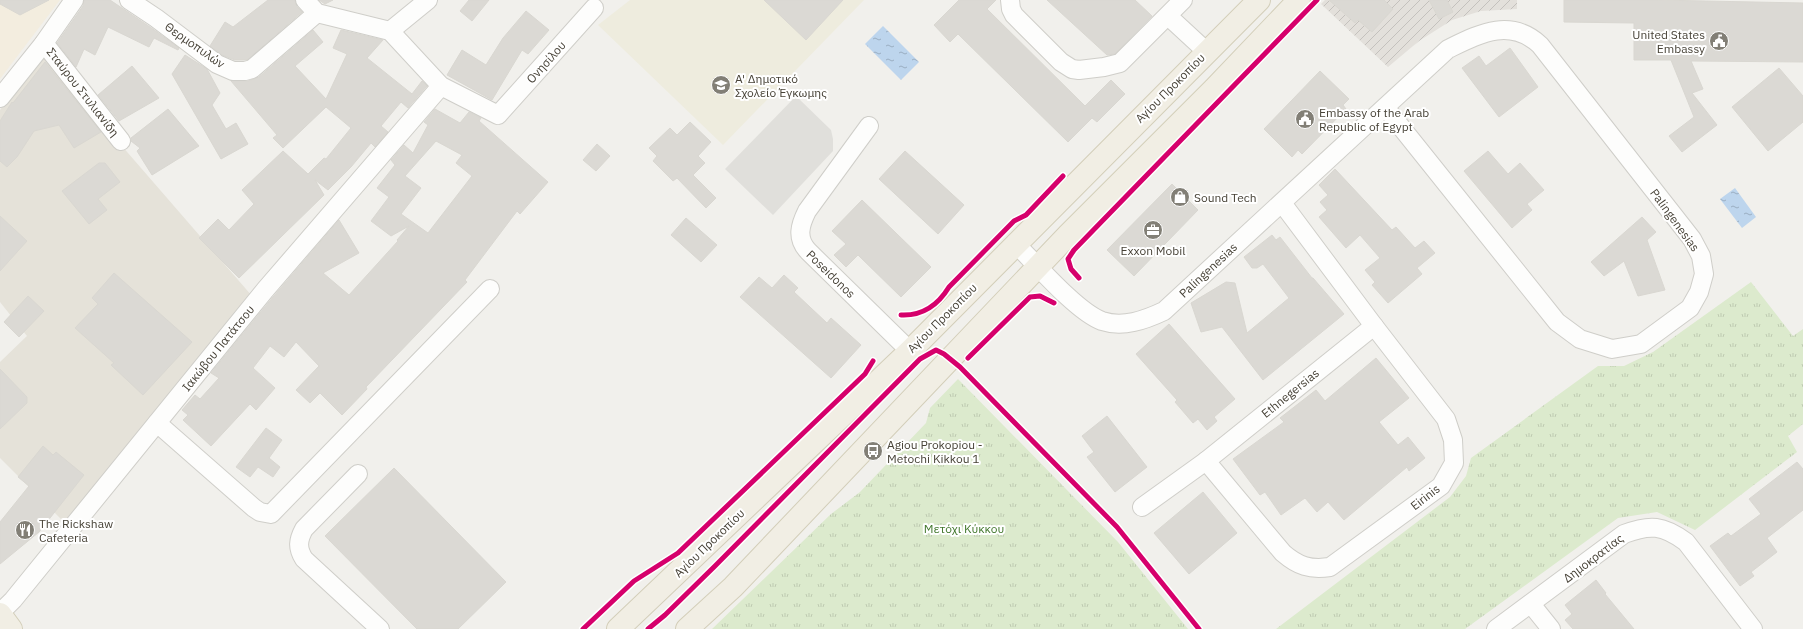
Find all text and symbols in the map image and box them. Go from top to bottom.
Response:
street label: Θερμοπυλών [162,19,228,71]
place label: United States Embassy [1632,27,1705,56]
public building icon: United States Embassy [1708,30,1730,52]
street label: Ονησίλου [523,38,569,86]
street label: Σταύρου Στυλιανίδη [44,44,122,140]
street label: Αγίου Προκοπίου [1132,50,1208,126]
place label: Α' Δημοτικό Σχολείο Έγκωμης [735,71,827,100]
school or university icon: Α' Δημοτικό Σχολείο Έγκωμης [710,74,732,96]
place label: Embassy of the Arab Republic of Egypt [1319,105,1429,134]
public building icon: Embassy of the Arab Republic of Egypt [1294,108,1316,130]
shop icon: Sound Tech [1169,186,1191,208]
street label: Palingenesias [1647,186,1703,254]
place label: Sound Tech [1194,190,1257,205]
office icon: Exxon Mobil [1142,219,1164,241]
street label: Palingenesias [1176,239,1240,301]
place label: Exxon Mobil [1120,243,1186,258]
street label: Poseidonos [803,247,859,301]
street label: Αγίου Προκοπίου [904,280,980,356]
street label: Ιακώβου Πατάτσου [179,302,257,394]
street label: Ethnegersias [1258,365,1322,421]
place label: Agiou Prokopiou - Metochi Kikkou 1 [887,437,983,466]
bus stop icon: Agiou Prokopiou - Metochi Kikkou 1 [862,440,884,462]
street label: Eirinis [1407,481,1443,513]
street label: Αγίου Προκοπίου [671,505,747,581]
place label: The Rickshaw Cafeteria [39,516,113,545]
restaurant icon: The Rickshaw Cafeteria [14,519,36,541]
park label: Μετόχι Κύκκου [924,521,1004,536]
street label: Δημοκρατίας [1560,530,1626,586]

